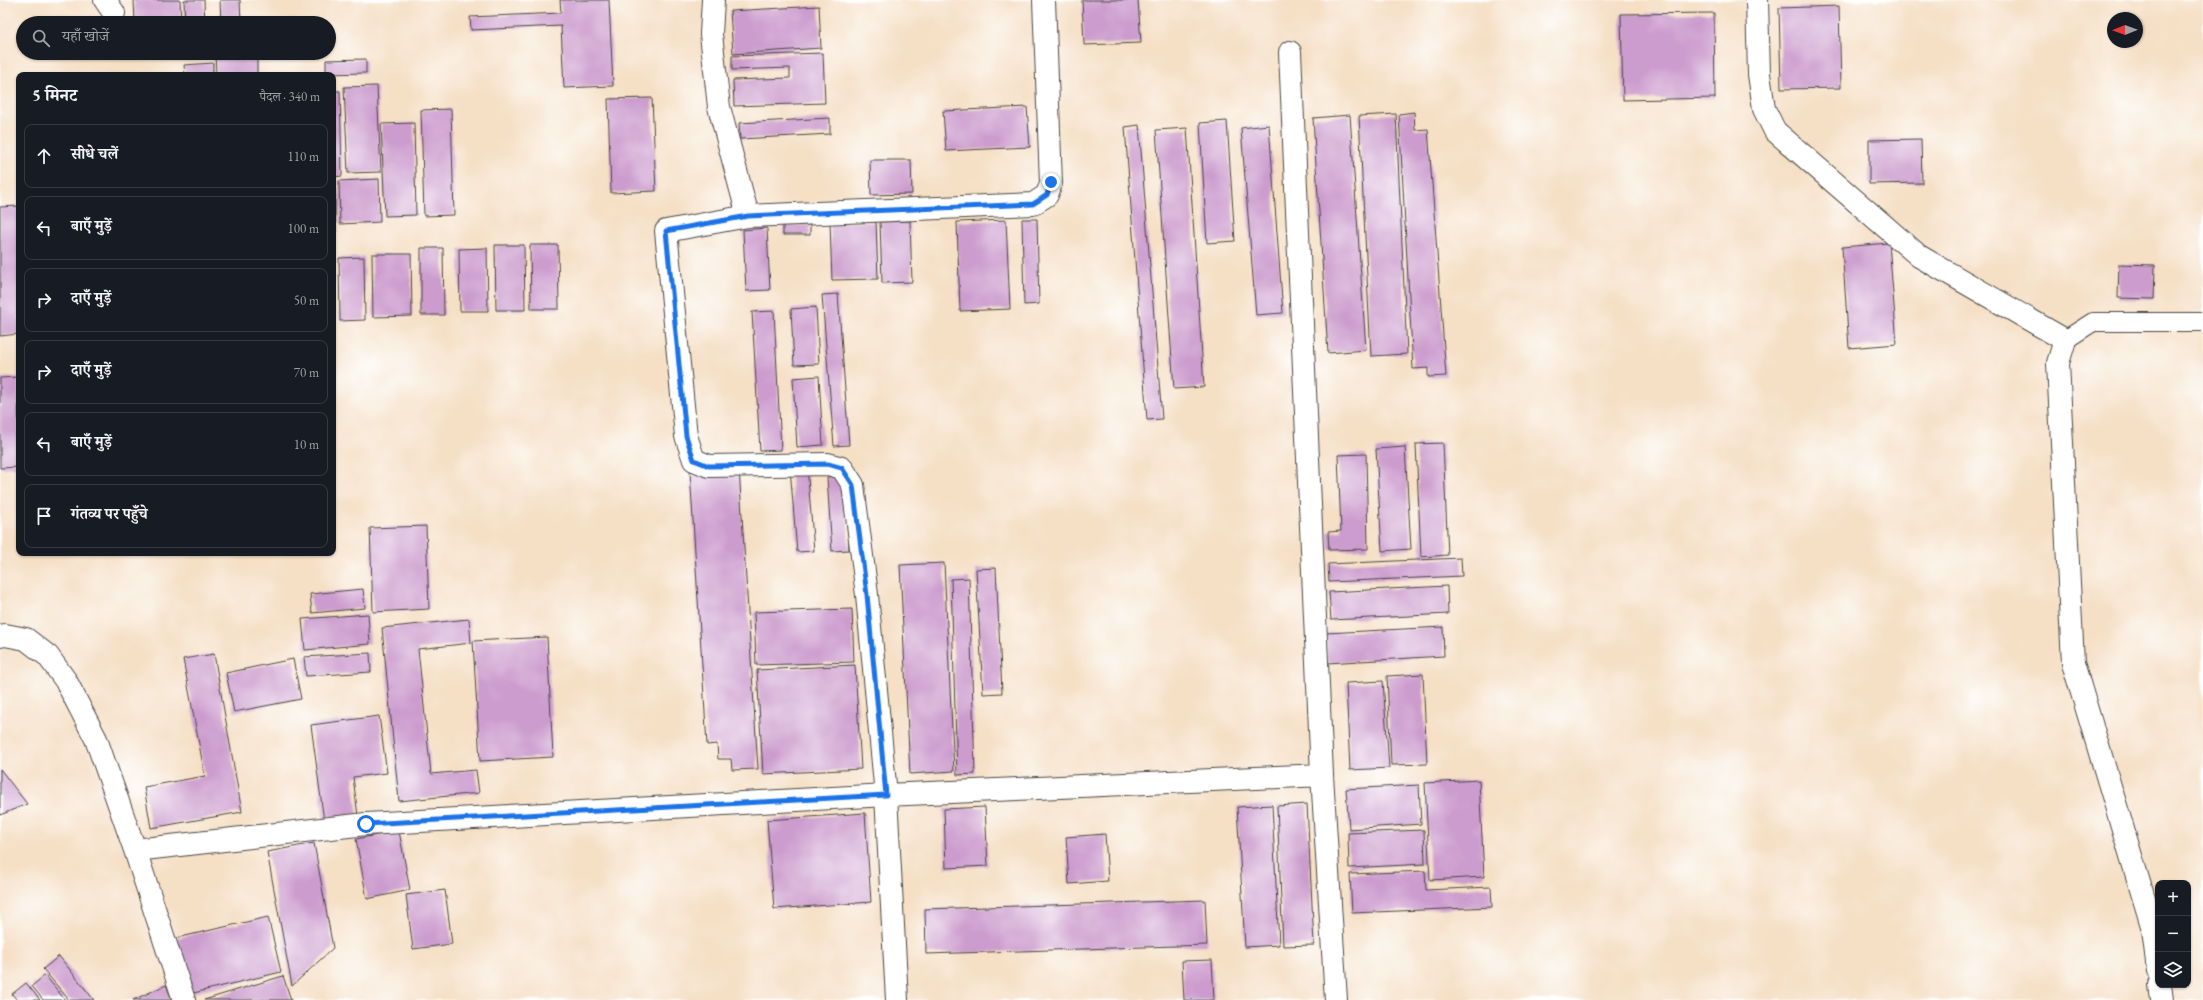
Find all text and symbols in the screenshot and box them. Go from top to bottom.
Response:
north arrow [2107,12,2143,48]
search box [16,16,336,60]
text: यहाँ खोजें [62,26,109,45]
icon: search [30,27,52,49]
text: 5 मिनट [32,84,77,106]
text: पैदल · 340 m [260,88,320,105]
text: सीधे चलें [71,144,118,163]
icon: ahead [33,145,55,167]
text: 110 m [288,148,319,165]
route end [1042,173,1060,191]
text: बाएँ मुड़ें [71,216,112,235]
icon: left [33,217,55,239]
text: 100 m [288,220,319,237]
text: दाएँ मुड़ें [71,288,111,307]
icon: right [33,289,55,311]
text: 50 m [294,292,319,309]
text: दाएँ मुड़ें [71,360,111,379]
icon: right [33,361,55,383]
text: 70 m [294,364,319,381]
text: बाएँ मुड़ें [71,432,112,451]
icon: left [33,433,55,455]
text: 10 m [294,436,319,453]
text: गंतव्य पर पहुँचे [71,504,148,523]
icon: arrive [33,505,55,527]
route start [357,815,375,833]
map controls [2155,880,2191,988]
button: + [2155,880,2191,916]
button: − [2155,916,2191,952]
button: layers [2155,952,2191,988]

